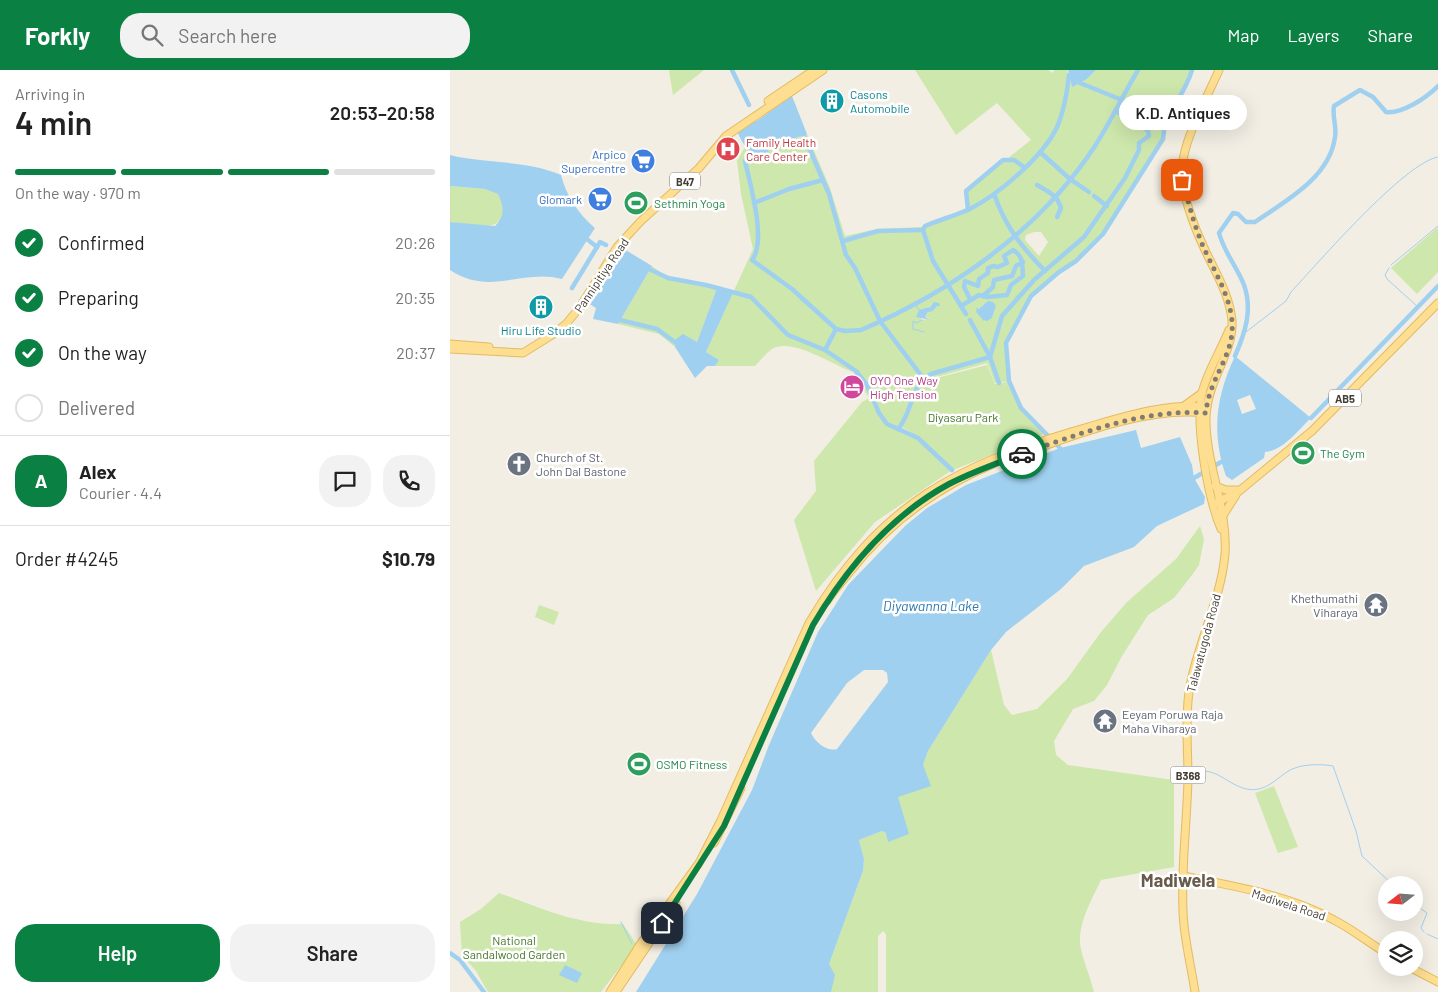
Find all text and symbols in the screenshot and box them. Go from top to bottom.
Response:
search box [120,13,470,58]
text: Forkly [25,21,90,50]
icon: search [138,21,166,49]
text: Search here [178,24,277,47]
text: Map [1227,24,1259,46]
text: Layers [1287,24,1340,46]
text: Share [1368,24,1413,46]
text: Arriving in [15,84,85,103]
place label: Casons Automobile [850,87,910,115]
building icon: Casons Automobile [819,88,845,114]
callout: K.D. Antiques [1118,95,1246,130]
text: 20:53–20:58 [330,101,435,124]
text: 4 min [15,103,92,141]
text: K.D. Antiques [1136,103,1230,122]
place label: Family Health Care Center [746,135,816,163]
hospital icon: Family Health Care Center [715,136,741,162]
place label: Arpico Supercentre [561,147,626,175]
supermarket icon: Arpico Supercentre [630,148,656,174]
pin [1161,159,1203,201]
icon: bag [1168,166,1196,194]
road number: B47 [670,172,700,190]
text: On the way · 970 m [15,183,141,202]
supermarket icon: Glomark [587,186,613,212]
sports icon: Sethmin Yoga [623,190,649,216]
place label: Glomark [539,192,582,206]
place label: Sethmin Yoga [654,196,725,210]
icon: check [15,229,43,257]
text: Confirmed [58,231,145,254]
text: 20:26 [395,233,435,252]
street label: Pannipitiya Road [571,235,631,315]
icon: check [15,284,43,312]
text: Preparing [58,286,139,309]
text: 20:35 [395,288,435,307]
building icon: Hiru Life Studio [528,294,554,320]
place label: Hiru Life Studio [501,323,581,337]
icon: check [15,339,43,367]
text: On the way [58,341,147,364]
text: 20:37 [396,343,435,362]
place label: OYO One Way High Tension [870,373,938,401]
hotel icon: OYO One Way High Tension [839,374,865,400]
road number: AB5 [1329,389,1361,406]
text: Delivered [58,396,135,419]
park label: Diyasaru Park [928,410,998,424]
courier [997,429,1047,479]
icon: car [1008,440,1036,468]
sports icon: The Gym [1290,440,1316,466]
place label: The Gym [1320,446,1365,460]
place label: Church of St. John Dal Bastone [536,450,626,478]
church icon: Church of St. John Dal Bastone [506,451,532,477]
button: chat [319,455,371,507]
button: phone [383,455,435,507]
text: Alex [79,460,117,483]
text: A [35,469,47,492]
text: Courier · 4.4 [79,483,162,502]
text: Order #4245 [15,547,118,570]
text: $10.79 [382,547,435,570]
place label: Khethumathi Viharaya [1291,591,1358,619]
street label: Talawatugoda Road [1183,592,1223,694]
temple icon: Khethumathi Viharaya [1363,592,1389,618]
water label: Diyawanna Lake [883,597,979,614]
place label: Eeyam Poruwa Raja Maha Viharaya [1122,707,1223,735]
temple icon: Eeyam Poruwa Raja Maha Viharaya [1092,708,1118,734]
sports icon: OSMO Fitness [626,751,652,777]
place label: OSMO Fitness [656,757,727,771]
road number: B368 [1170,766,1206,784]
district label: Madiwela [1141,869,1215,891]
north arrow [1378,876,1422,921]
map controls [1378,876,1423,976]
street label: Madiwela Road [1250,885,1328,923]
pin [641,902,683,944]
icon: home [648,909,676,937]
button: Help [15,924,220,982]
button: Share [230,924,435,982]
button: layers [1378,931,1423,976]
park label: National Sandalwood Garden [463,933,565,961]

